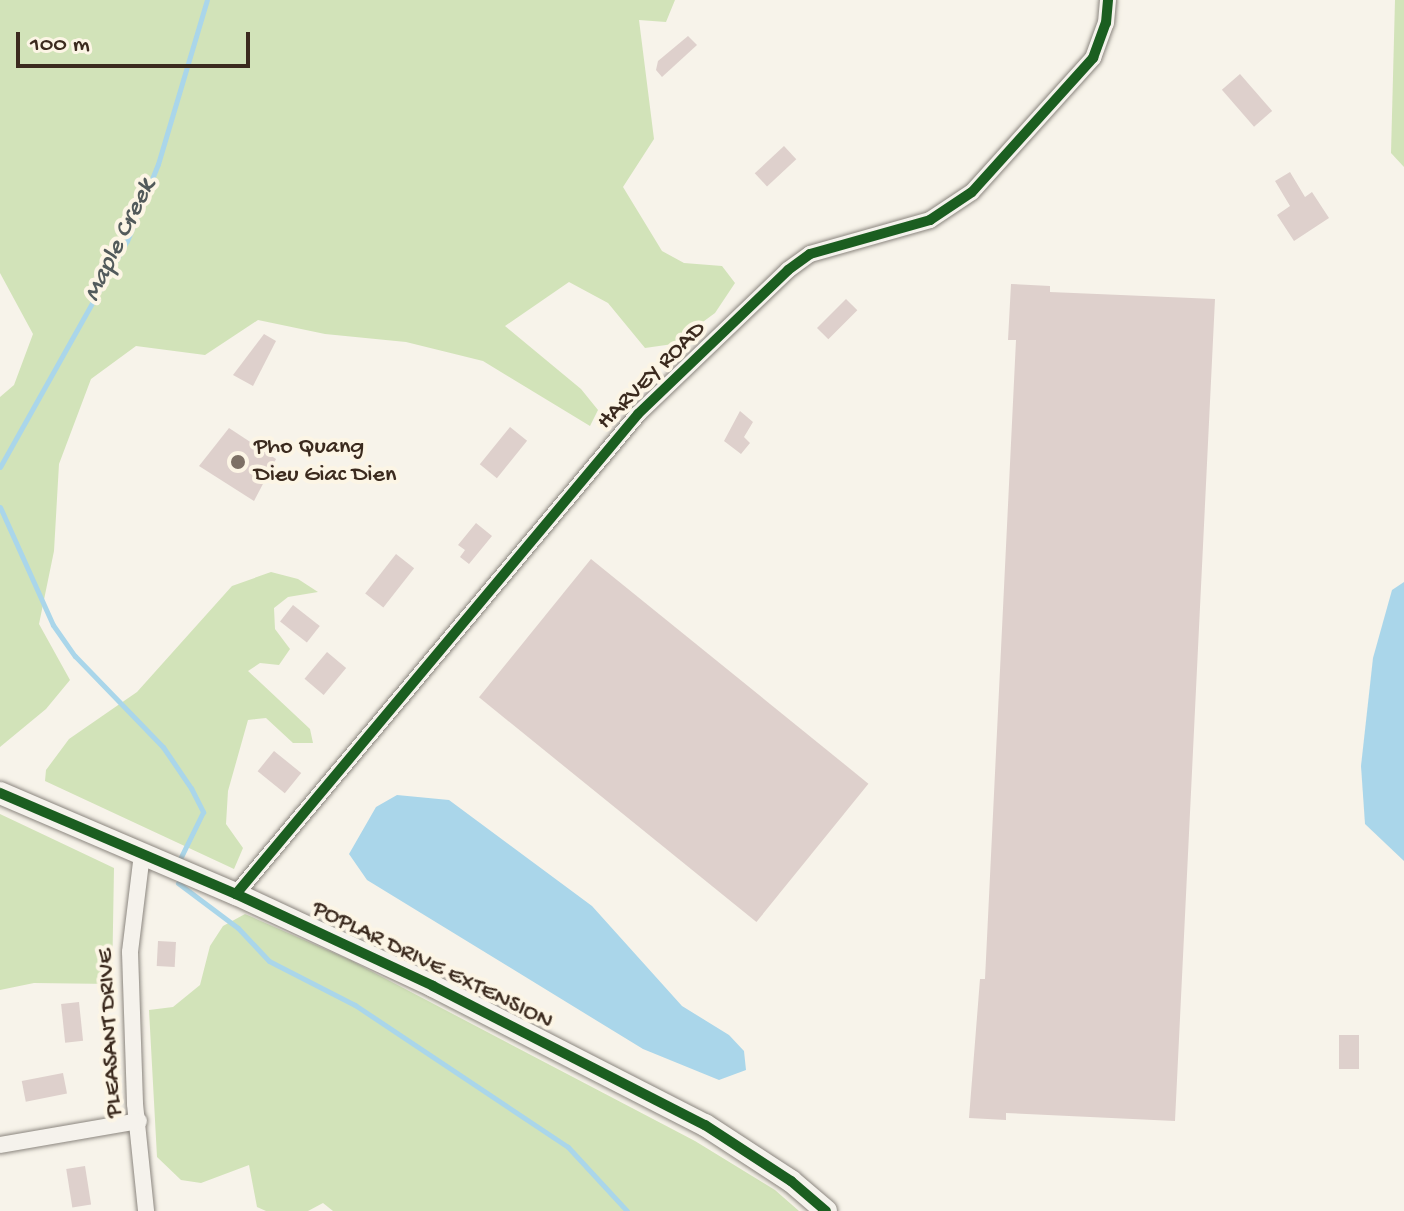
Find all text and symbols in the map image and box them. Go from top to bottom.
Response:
scale bar [20,16,254,66]
text: 100 m [30,31,90,60]
water label: Maple Creek [78,175,164,307]
street label: HARVEY ROAD [591,315,713,437]
place label: Pho Quang Dieu Giac Dien [254,434,396,490]
marker: Pho Quang Dieu Giac Dien [229,453,247,471]
street label: POPLAR DRIVE EXTENSION [307,895,557,1037]
street label: PLEASANT DRIVE [92,948,130,1118]

